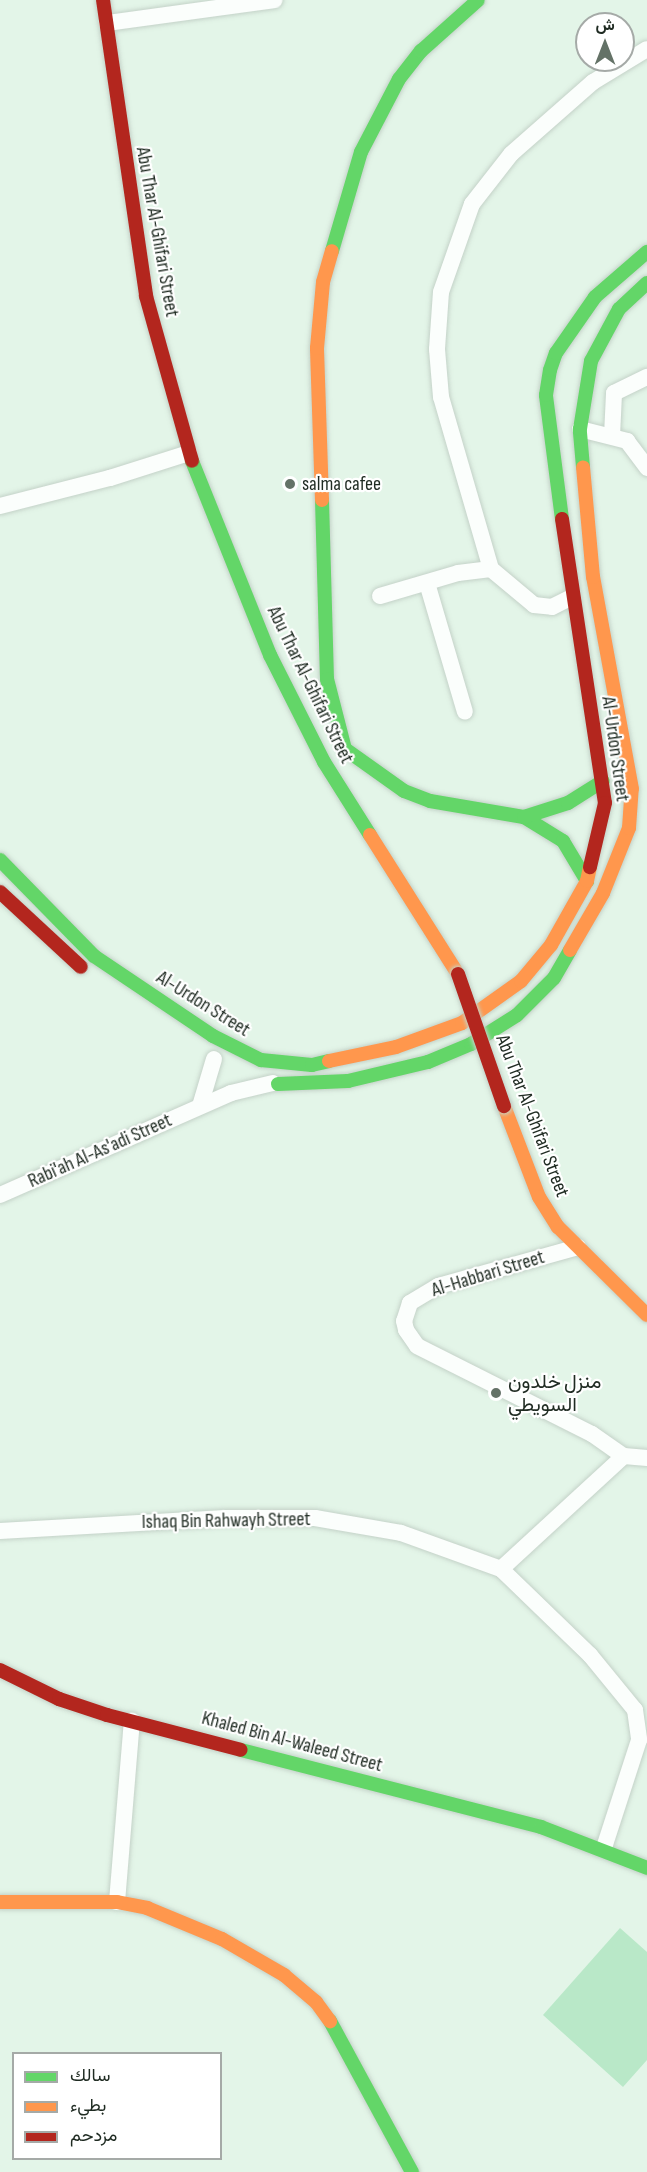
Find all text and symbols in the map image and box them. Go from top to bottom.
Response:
north arrow [575,12,635,72]
text: ش [595,16,615,35]
street label: Abu Thar Al-Ghifari Street [130,145,184,319]
place label: salma cafee [302,472,381,496]
marker: salma cafee [283,477,297,491]
street label: Abu Thar Al-Ghifari Street [261,602,359,768]
street label: Al-Urdon Street [596,695,634,803]
street label: Al-Urdon Street [152,966,254,1042]
street label: Abu Thar Al-Ghifari Street [490,1031,574,1201]
street label: Rabi'ah Al-As'adi Street [24,1109,176,1193]
street label: Al-Habbari Street [429,1245,547,1303]
place label: منزل خلدون السويطي [508,1370,601,1417]
marker: منزل خلدون السويطي [489,1386,503,1400]
street label: Ishaq Bin Rahwayh Street [141,1508,311,1534]
street label: Khaled Bin Al-Waleed Street [199,1706,385,1778]
legend [12,2052,222,2160]
text: سالك [70,2065,110,2086]
text: بطيء [70,2095,106,2116]
text: مزدحم [70,2125,117,2146]

